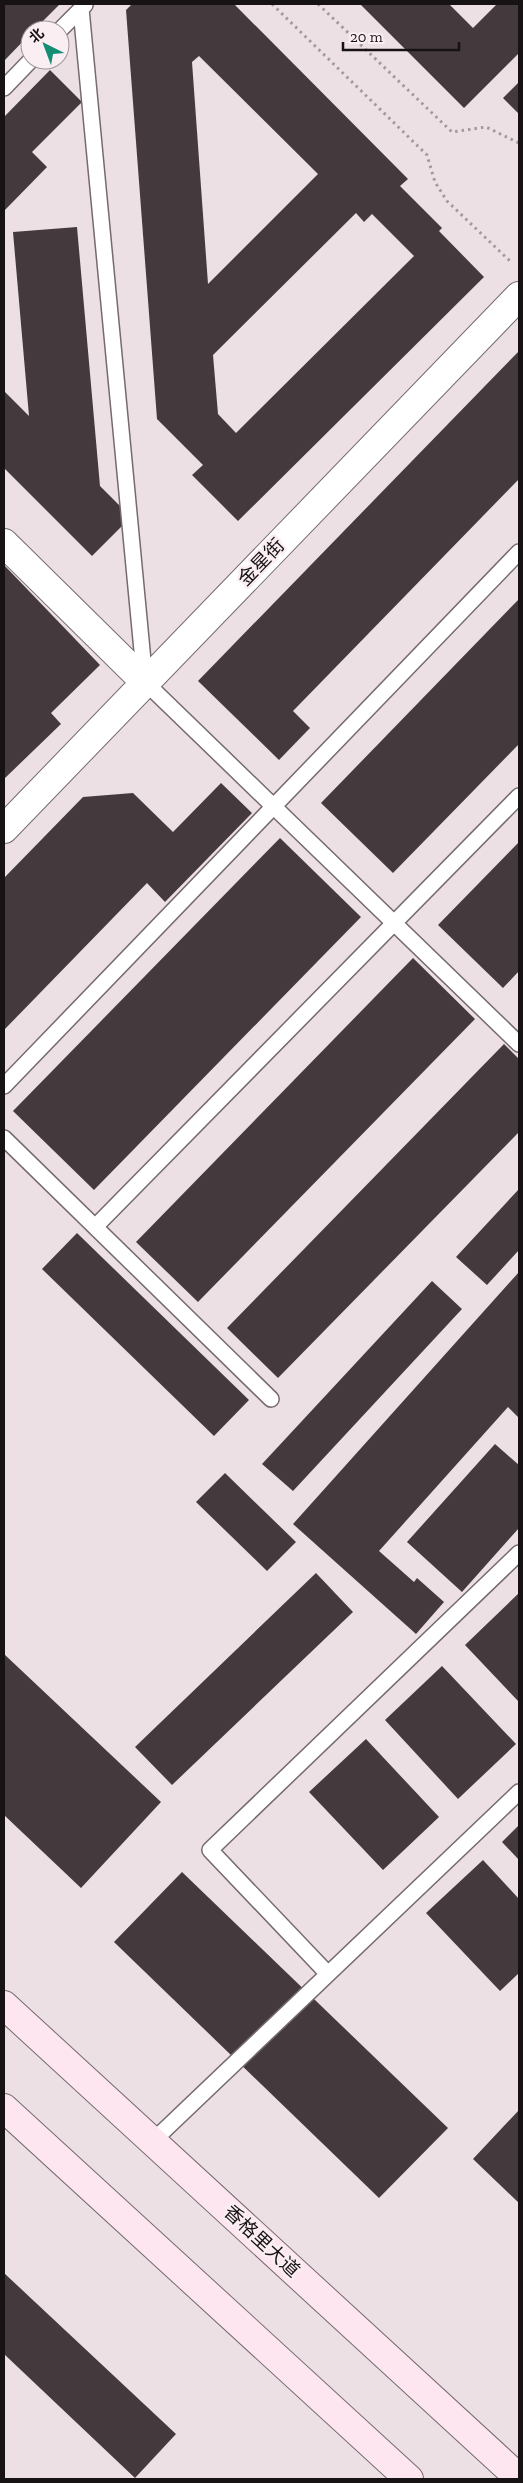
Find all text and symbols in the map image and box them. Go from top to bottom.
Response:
north arrow [20,20,70,70]
scale bar [343,20,459,52]
text: 北 [26,25,48,47]
text: 20 m [350,28,383,46]
street label: 金星街 [233,534,289,590]
street label: 香格里大道 [219,2200,305,2282]

